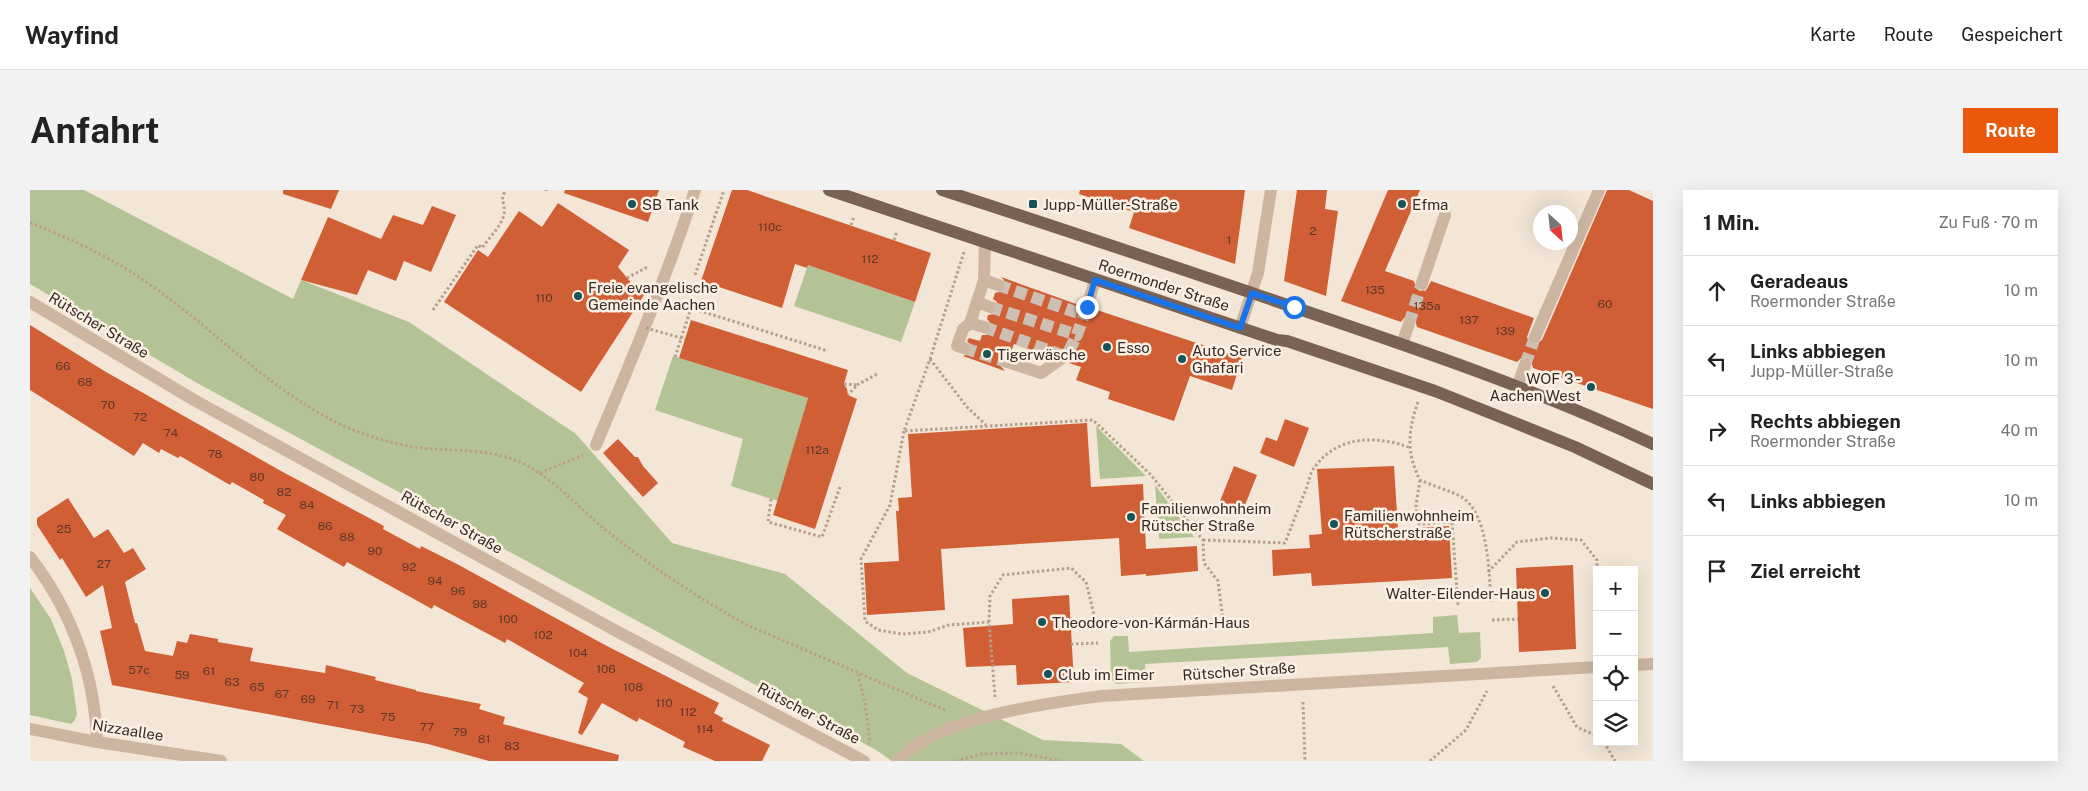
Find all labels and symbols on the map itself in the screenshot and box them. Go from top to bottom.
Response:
place label: SB Tank [642,196,699,213]
place label: Jupp-Müller-Straße [1043,196,1178,213]
place label: Efma [1412,196,1448,213]
marker: SB Tank [626,198,638,210]
marker: Jupp-Müller-Straße [1027,198,1039,210]
marker: Efma [1396,198,1408,210]
north arrow [1533,205,1578,250]
house number: 110c [758,220,782,234]
house number: 2 [1309,224,1317,238]
house number: 1 [1227,233,1231,247]
house number: 112 [862,252,878,266]
street label: Roermonder Straße [1096,256,1232,314]
place label: Freie evangelische Gemeinde Aachen [588,279,718,313]
house number: 135 [1365,283,1385,297]
street label: Rütscher Straße [46,288,152,362]
marker: Freie evangelische Gemeinde Aachen [572,290,584,302]
house number: 110 [535,291,553,305]
route end [1076,296,1099,319]
route start [1283,296,1306,319]
house number: 60 [1598,297,1612,311]
house number: 135a [1414,299,1440,313]
house number: 137 [1459,313,1479,327]
house number: 139 [1495,324,1515,338]
place label: Esso [1117,339,1150,356]
marker: Esso [1101,341,1113,353]
place label: Auto Service Ghafari [1192,342,1281,376]
place label: Tigerwäsche [997,346,1086,363]
marker: Tigerwäsche [981,348,993,360]
marker: Auto Service Ghafari [1176,353,1188,365]
house number: 66 [56,359,70,373]
place label: WOF 3 - Aachen West [1490,370,1581,404]
house number: 68 [77,375,93,389]
marker: WOF 3 - Aachen West [1585,381,1597,393]
house number: 70 [101,398,115,412]
house number: 72 [133,410,147,424]
house number: 74 [164,426,179,440]
house number: 112a [805,443,829,457]
house number: 78 [208,447,223,461]
house number: 80 [249,470,265,484]
house number: 82 [277,485,291,499]
street label: Rütscher Straße [398,487,506,557]
house number: 84 [299,498,315,512]
place label: Familienwohnheim Rütscher Straße [1141,500,1271,534]
place label: Familienwohnheim Rütscherstraße [1344,507,1474,541]
marker: Familienwohnheim Rütscher Straße [1125,511,1137,523]
marker: Familienwohnheim Rütscherstraße [1328,518,1340,530]
house number: 86 [317,519,333,533]
house number: 25 [57,522,72,536]
house number: 88 [339,530,355,544]
house number: 90 [368,544,382,558]
house number: 27 [97,557,111,571]
house number: 92 [402,560,416,574]
house number: 94 [427,574,443,588]
house number: 96 [451,584,465,598]
place label: Walter-Eilender-Haus [1386,585,1535,602]
marker: Walter-Eilender-Haus [1539,587,1551,599]
house number: 98 [472,597,488,611]
house number: 100 [498,612,518,626]
place label: Theodore-von-Kármán-Haus [1052,614,1250,631]
marker: Theodore-von-Kármán-Haus [1036,616,1048,628]
house number: 102 [533,628,553,642]
house number: 104 [568,646,588,660]
street label: Rütscher Straße [1182,659,1296,683]
house number: 106 [596,662,616,676]
house number: 57c [128,663,150,677]
house number: 61 [203,664,215,678]
place label: Club im Eimer [1058,666,1155,683]
house number: 59 [174,668,190,682]
marker: Club im Eimer [1042,668,1054,680]
house number: 63 [225,675,239,689]
street label: Rütscher Straße [755,679,863,747]
house number: 65 [249,680,265,694]
house number: 108 [623,680,643,694]
house number: 67 [275,687,289,701]
house number: 69 [301,692,315,706]
house number: 110 [655,696,673,710]
house number: 71 [327,698,339,712]
house number: 73 [350,702,364,716]
house number: 112 [680,705,696,719]
house number: 75 [381,710,396,724]
street label: Nizzaallee [91,716,165,744]
house number: 77 [420,720,434,734]
house number: 114 [696,722,714,736]
house number: 79 [453,725,467,739]
house number: 81 [478,732,490,746]
house number: 83 [504,739,520,753]

